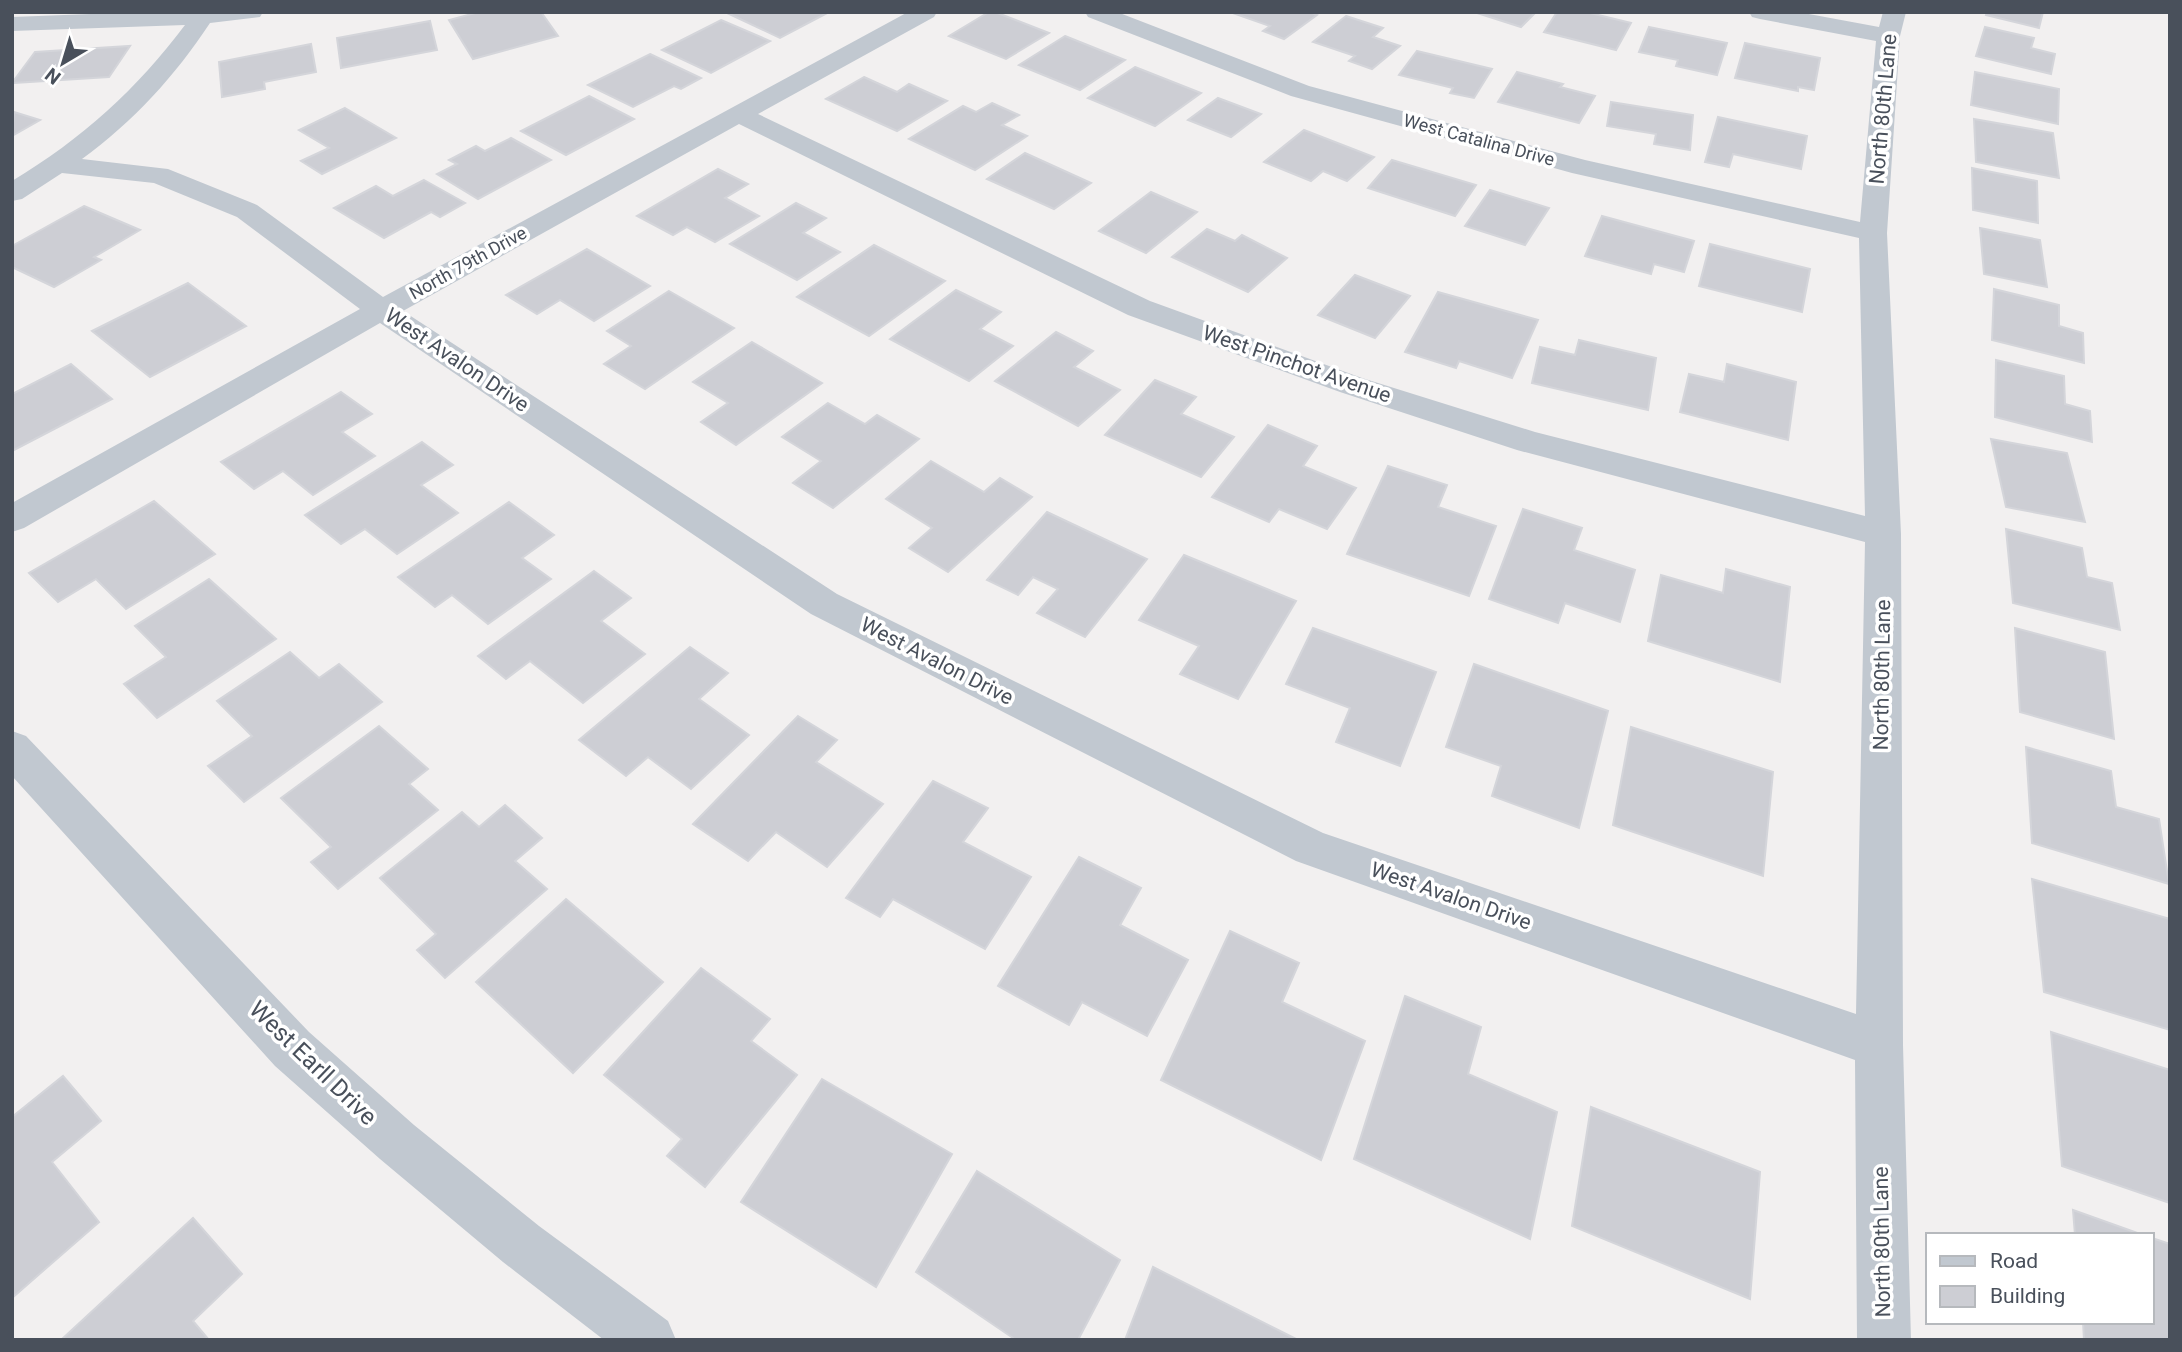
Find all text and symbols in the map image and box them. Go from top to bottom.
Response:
north arrow [28,28,98,98]
street label: North 80th Lane [1864,33,1902,185]
text: N [40,63,65,89]
street label: West Catalina Drive [1401,109,1557,170]
street label: North 79th Drive [405,222,530,303]
street label: West Avalon Drive [381,303,533,417]
street label: West Pinchot Avenue [1200,320,1394,408]
street label: North 80th Lane [1869,599,1895,751]
street label: West Avalon Drive [857,612,1017,710]
street label: West Avalon Drive [1368,857,1534,935]
street label: West Earll Drive [243,995,383,1131]
street label: North 80th Lane [1869,1166,1895,1318]
legend [1926,1233,2154,1324]
text: Road [1990,1249,2038,1273]
text: Building [1990,1284,2065,1308]

